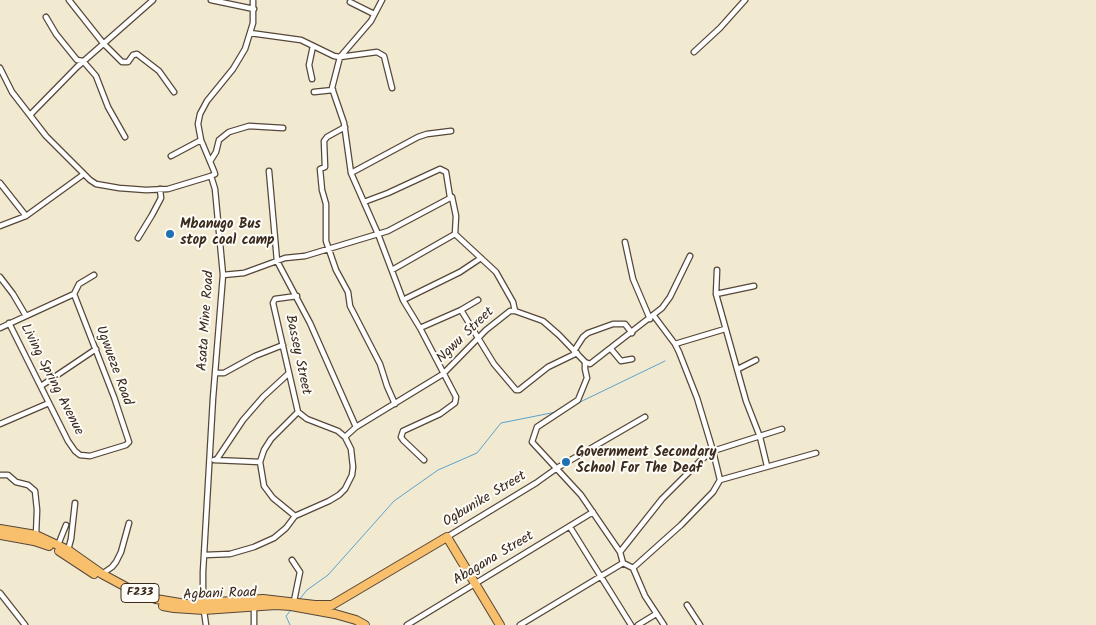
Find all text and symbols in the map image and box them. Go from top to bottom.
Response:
place label: Mbanugo Bus stop coal camp [180,218,275,250]
marker: Mbanugo Bus stop coal camp [164,228,176,240]
street label: Asata Mine Road [195,270,219,372]
street label: Ngwu Street [434,304,498,368]
street label: Bassey Street [280,313,314,397]
street label: Living Spring Avenue [16,321,86,439]
street label: Ugwueze Road [91,324,135,408]
place label: Government Secondary School For The Deaf [576,446,717,478]
marker: Government Secondary School For The Deaf [560,456,572,468]
street label: Ogbunike Street [440,469,530,531]
street label: Abagana Street [451,528,537,590]
road number: F233 [121,584,159,602]
street label: Agbani Road [183,585,257,605]

